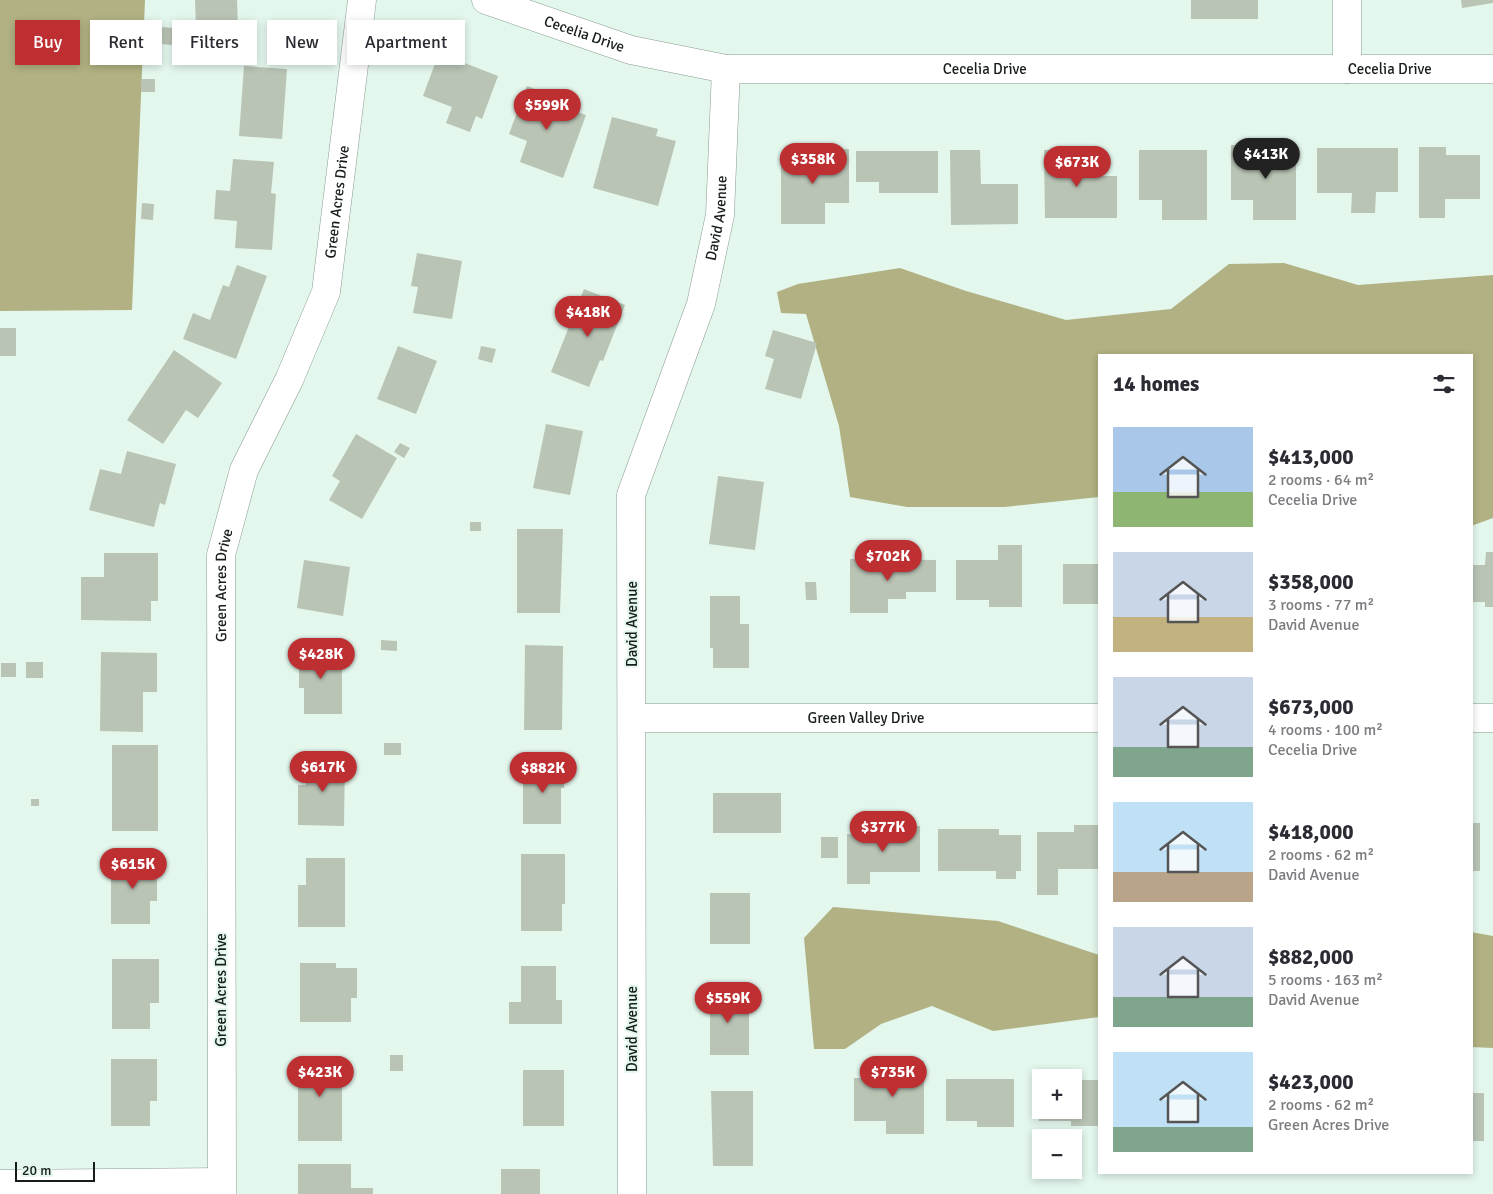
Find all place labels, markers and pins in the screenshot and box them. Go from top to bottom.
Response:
pin: $599K [512,88,582,131]
pin: $413K [1231,138,1301,180]
pin: $358K [778,142,848,185]
pin: $673K [1042,146,1112,188]
pin: $418K [553,296,623,338]
pin: $702K [853,540,923,582]
pin: $428K [286,638,356,680]
pin: $617K [288,750,358,793]
pin: $882K [508,752,578,794]
pin: $377K [848,810,918,853]
pin: $615K [98,848,168,890]
pin: $559K [693,982,763,1024]
pin: $423K [285,1056,355,1098]
pin: $735K [858,1056,928,1098]

